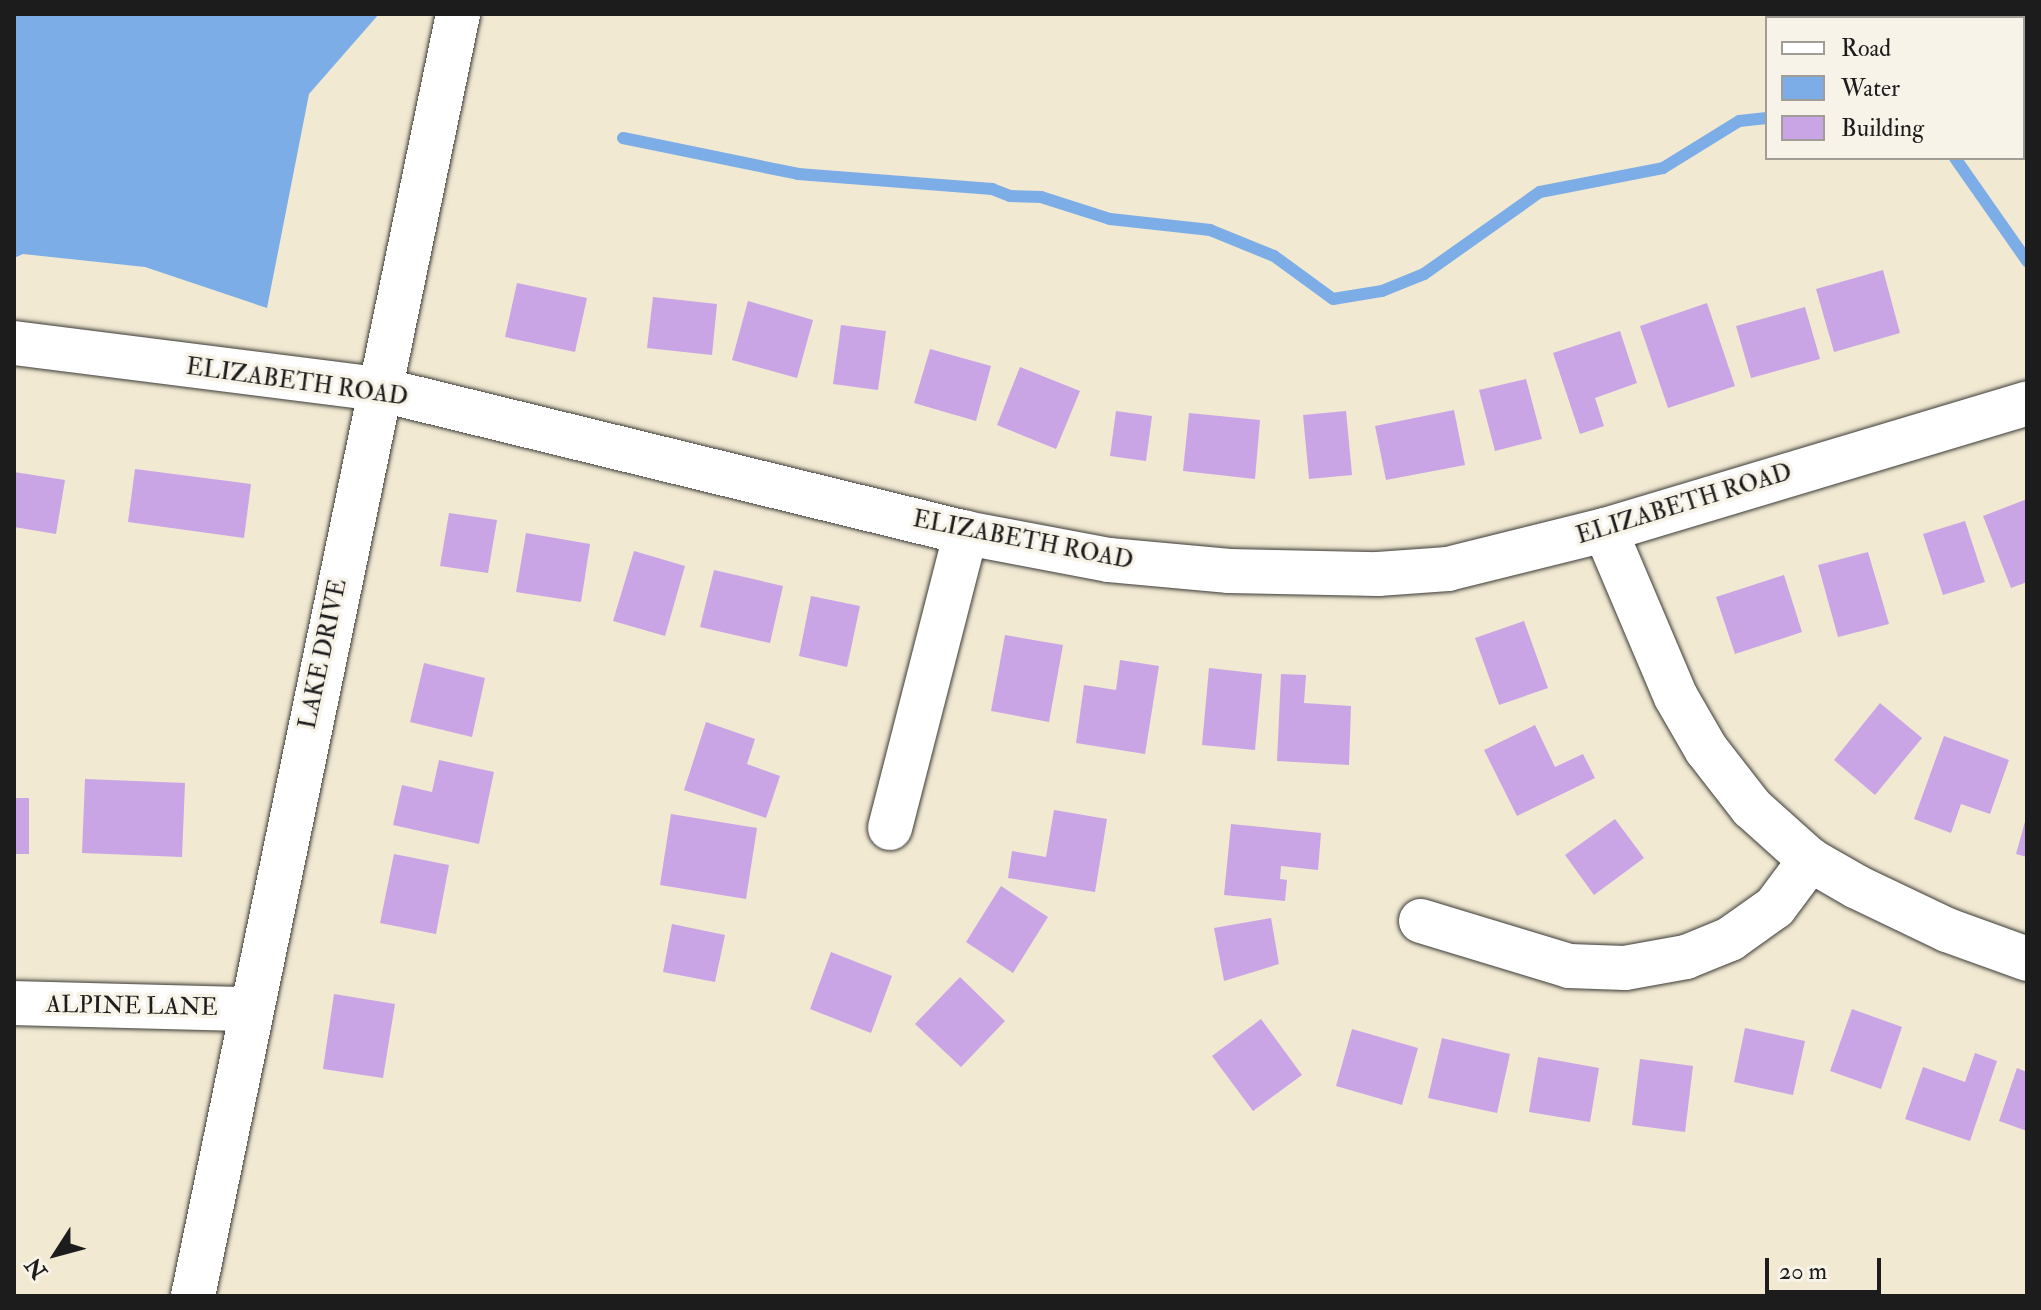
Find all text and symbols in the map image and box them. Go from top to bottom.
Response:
legend [1765,16,2025,160]
text: Road [1841,33,1891,64]
text: Water [1841,73,1900,104]
text: Building [1841,113,1924,144]
street label: ELIZABETH ROAD [184,352,410,412]
street label: ELIZABETH ROAD [1573,458,1795,550]
street label: ELIZABETH ROAD [910,505,1136,575]
street label: LAKE DRIVE [293,576,353,732]
street label: ALPINE LANE [46,990,218,1022]
north arrow [16,1214,96,1294]
scale bar [1769,1242,1885,1292]
text: N [19,1252,54,1284]
text: 20 m [1779,1256,1827,1287]

